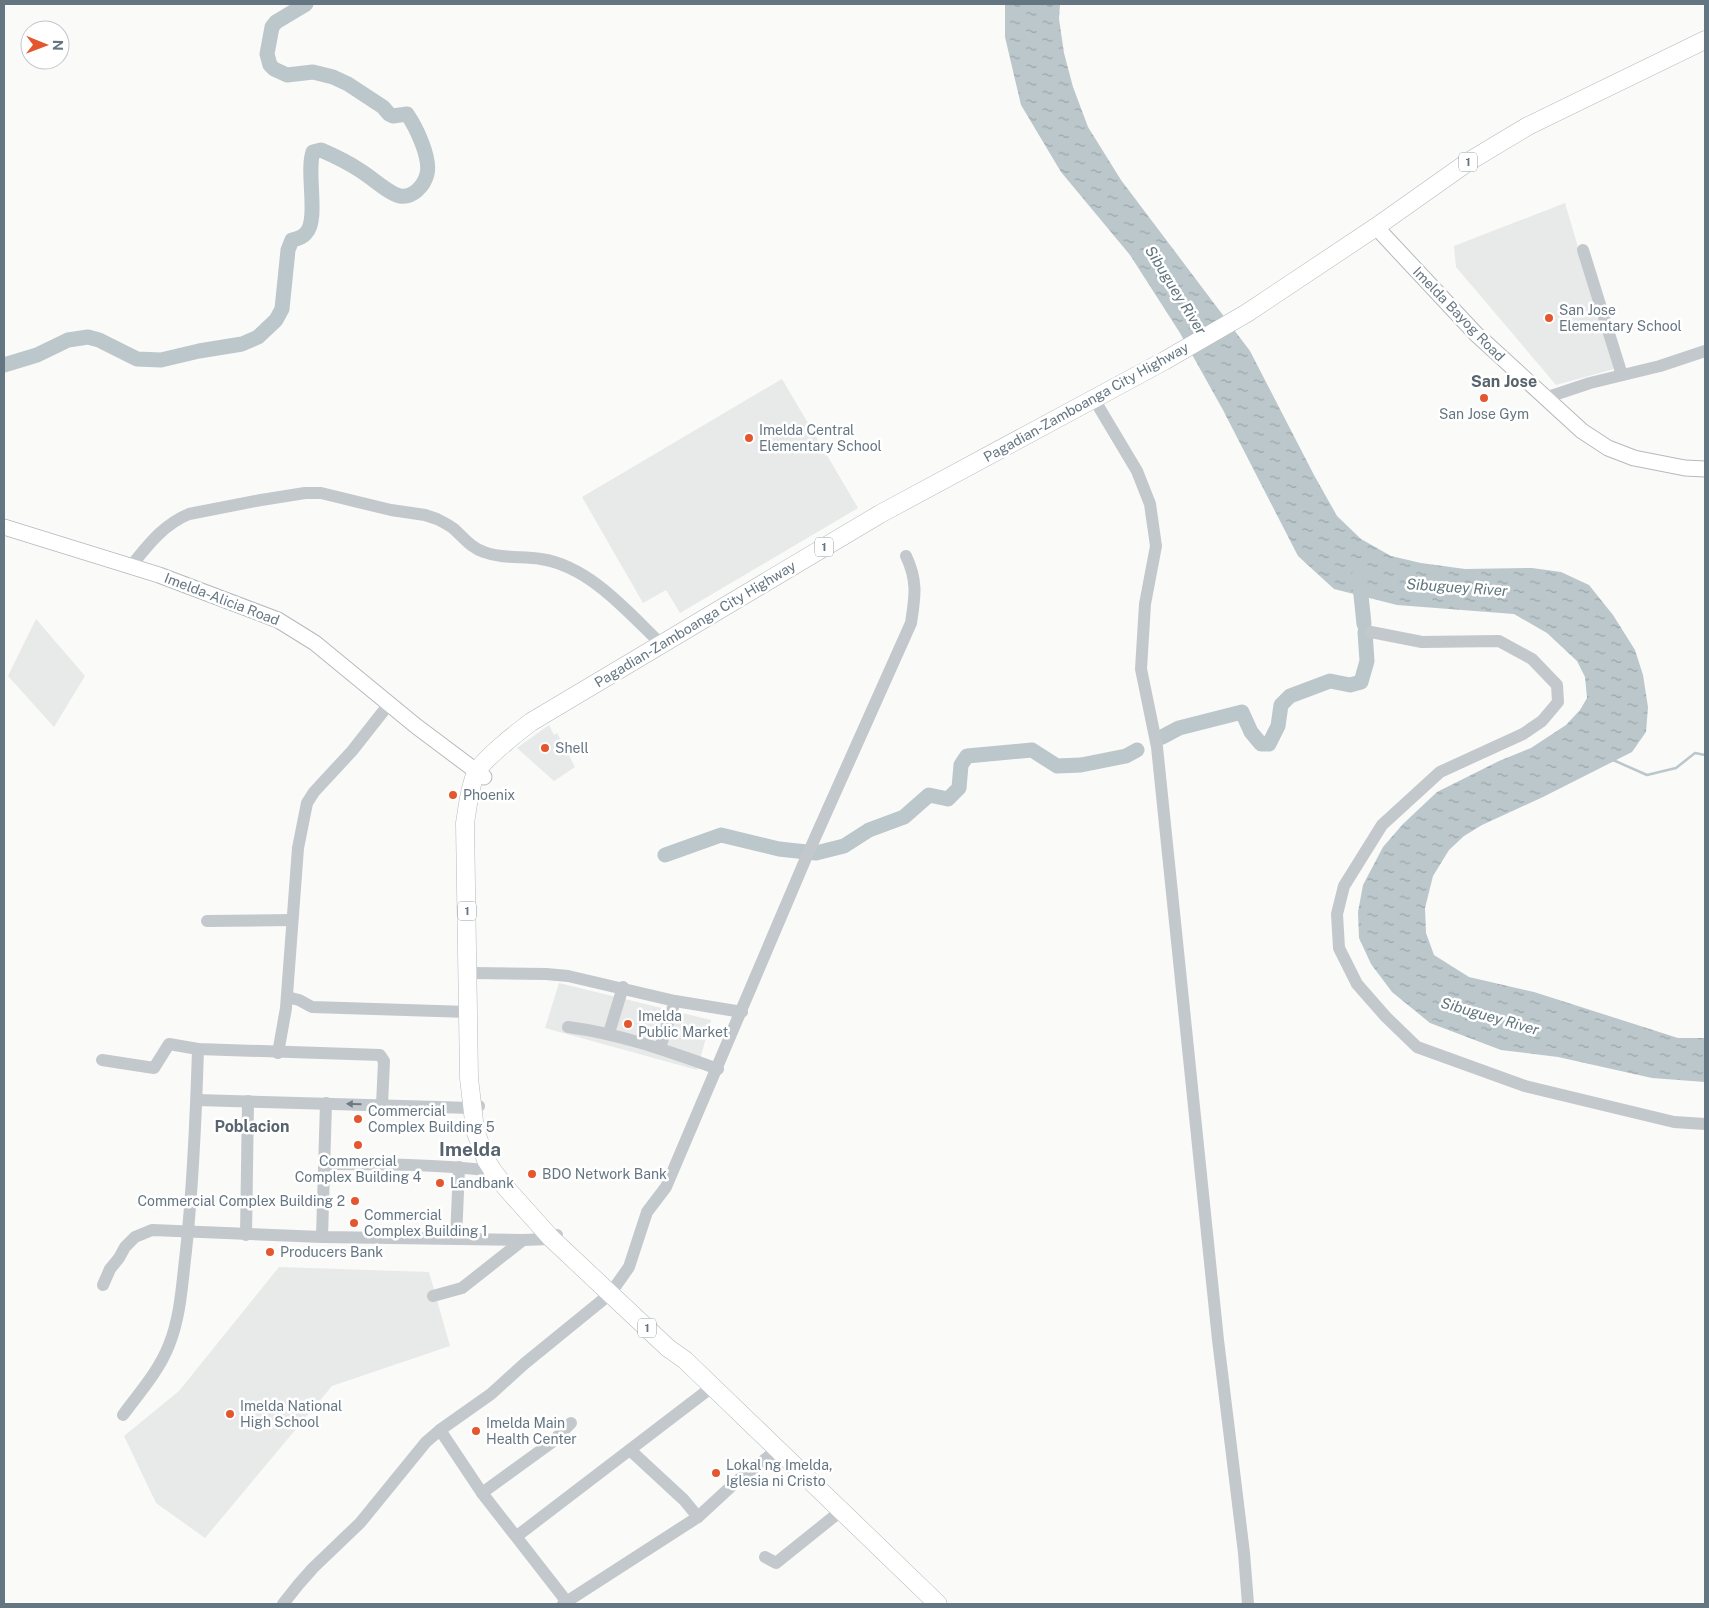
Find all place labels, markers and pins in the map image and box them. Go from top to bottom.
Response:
place label: San Jose Elementary School [1559,302,1682,334]
marker: San Jose Elementary School [1543,312,1555,324]
marker: San Jose Gym [1478,392,1490,404]
place label: San Jose Gym [1439,406,1529,422]
place label: Imelda Central Elementary School [759,422,882,454]
marker: Imelda Central Elementary School [743,432,755,444]
place label: Shell [555,740,589,756]
marker: Shell [539,742,551,754]
place label: Phoenix [463,787,515,803]
marker: Phoenix [447,789,459,801]
place label: Imelda Public Market [638,1008,728,1040]
marker: Imelda Public Market [622,1018,634,1030]
place label: Commercial Complex Building 5 [368,1103,495,1135]
marker: Commercial Complex Building 5 [352,1113,364,1125]
marker: Commercial Complex Building 4 [352,1139,364,1151]
place label: Commercial Complex Building 4 [295,1153,422,1185]
place label: BDO Network Bank [542,1166,667,1182]
marker: BDO Network Bank [526,1168,538,1180]
place label: Landbank [450,1175,514,1191]
marker: Landbank [434,1177,446,1189]
place label: Commercial Complex Building 2 [137,1193,345,1209]
marker: Commercial Complex Building 2 [349,1195,361,1207]
place label: Commercial Complex Building 1 [364,1207,488,1239]
marker: Commercial Complex Building 1 [348,1217,360,1229]
place label: Producers Bank [280,1244,383,1260]
marker: Producers Bank [264,1246,276,1258]
place label: Imelda National High School [240,1398,342,1430]
marker: Imelda National High School [224,1408,236,1420]
place label: Imelda Main Health Center [486,1415,577,1447]
marker: Imelda Main Health Center [470,1425,482,1437]
place label: Lokal ng Imelda, Iglesia ni Cristo [726,1457,832,1489]
marker: Lokal ng Imelda, Iglesia ni Cristo [710,1467,722,1479]

